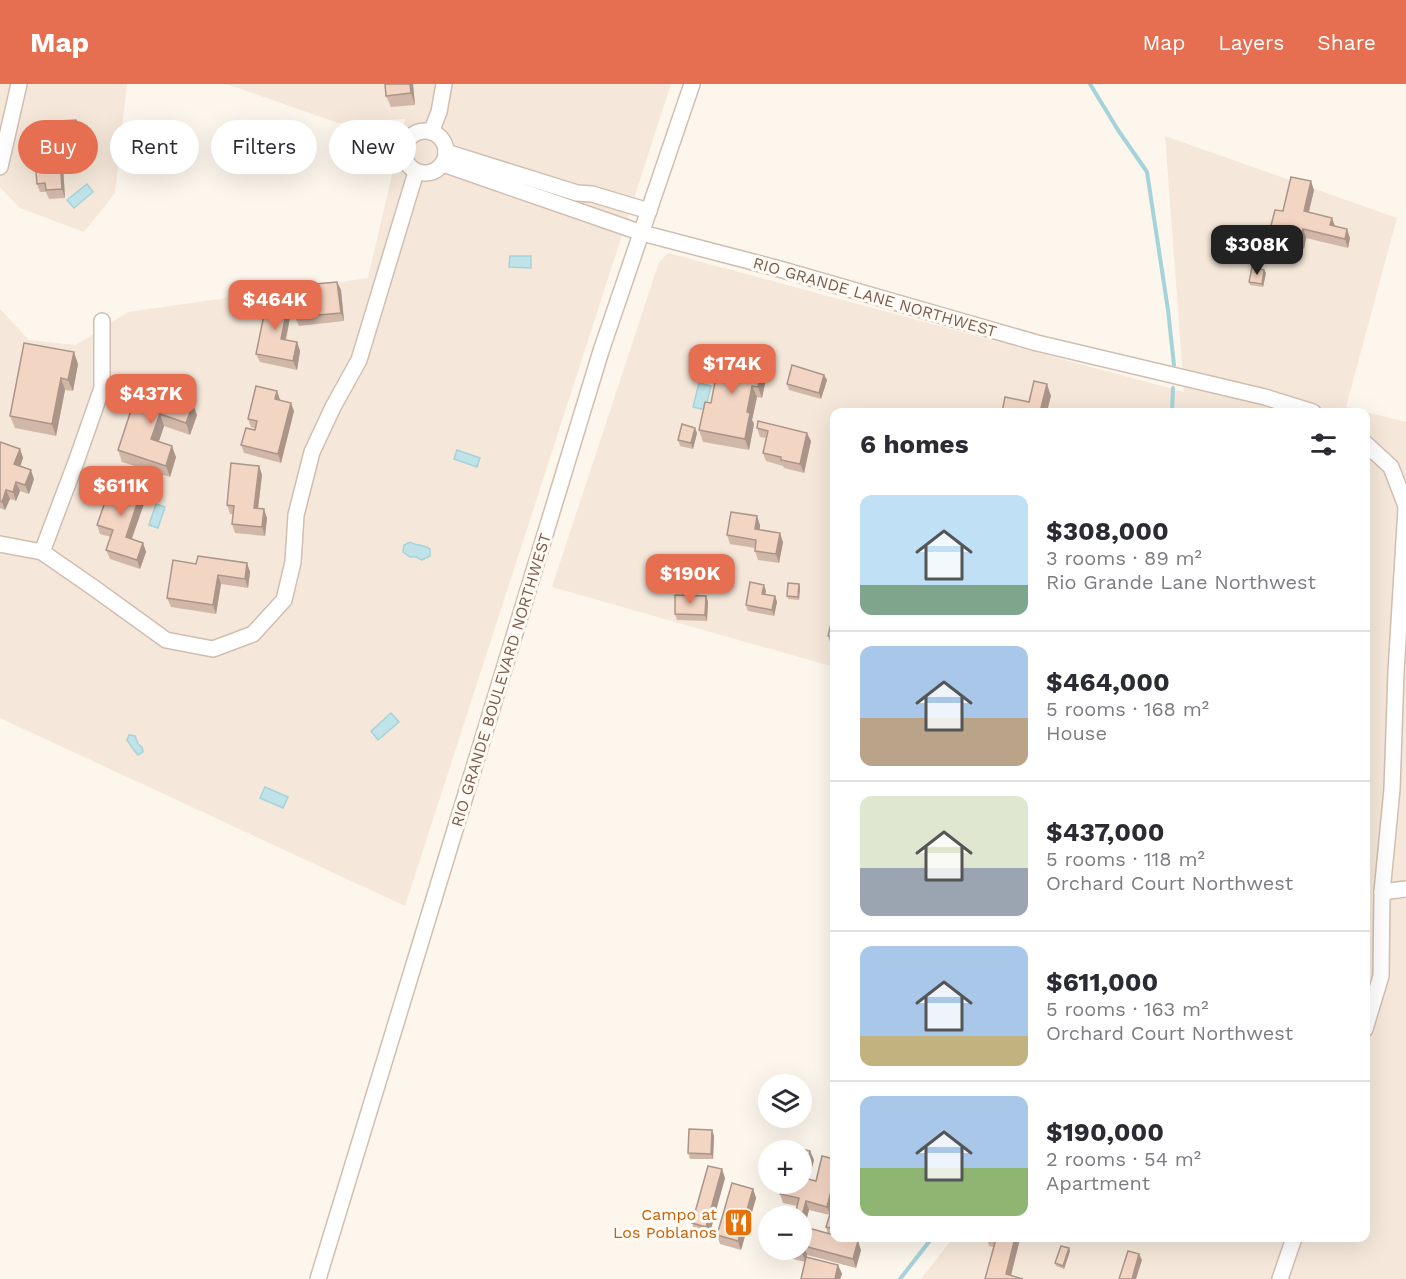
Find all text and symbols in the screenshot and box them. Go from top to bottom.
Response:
text: Map [30,26,89,59]
text: Map [1142,30,1185,55]
text: Layers [1218,30,1284,55]
text: Share [1317,30,1376,55]
chip: Buy [18,120,98,174]
chip: Rent [110,120,199,174]
chip: Filters [211,120,317,174]
chip: New [329,120,416,174]
pin: $308K [1215,225,1299,276]
text: $308K [1225,232,1289,256]
street label: RIO GRANDE LANE NORTHWEST [751,253,999,341]
pin: $464K [233,280,317,331]
text: $464K [243,287,307,311]
pin: $174K [690,344,774,395]
text: $174K [703,351,761,375]
pin: $437K [109,374,193,425]
text: $437K [119,381,183,405]
icon: filters [1307,428,1340,461]
text: 6 homes [860,429,969,459]
pin: $611K [79,466,163,517]
text: $611K [93,473,149,497]
text: $308,000 [1046,516,1169,546]
icon: home [908,519,980,591]
street label: RIO GRANDE BOULEVARD NORTHWEST [447,531,555,829]
text: 3 rooms · 89 m² [1046,546,1202,570]
pin: $190K [648,554,732,605]
text: $190K [660,561,720,585]
text: Rio Grande Lane Northwest [1046,570,1316,594]
text: $464,000 [1046,667,1170,697]
icon: home [908,670,980,742]
text: 5 rooms · 168 m² [1046,697,1209,721]
text: House [1046,721,1107,745]
text: $437,000 [1046,817,1164,847]
icon: home [908,820,980,892]
text: 5 rooms · 118 m² [1046,847,1205,871]
text: Orchard Court Northwest [1046,871,1293,895]
text: $611,000 [1046,967,1158,997]
icon: home [908,970,980,1042]
text: 5 rooms · 163 m² [1046,997,1208,1021]
text: Orchard Court Northwest [1046,1021,1293,1045]
map controls [758,1074,812,1260]
button: layers [758,1074,812,1128]
text: $190,000 [1046,1117,1164,1147]
icon: home [908,1120,980,1192]
button: + [758,1140,812,1194]
text: 2 rooms · 54 m² [1046,1147,1201,1171]
text: Apartment [1046,1171,1150,1195]
place label: Campo at Los Poblanos [613,1205,717,1242]
button: − [758,1206,812,1260]
restaurant icon: Campo at Los Poblanos [722,1207,754,1239]

